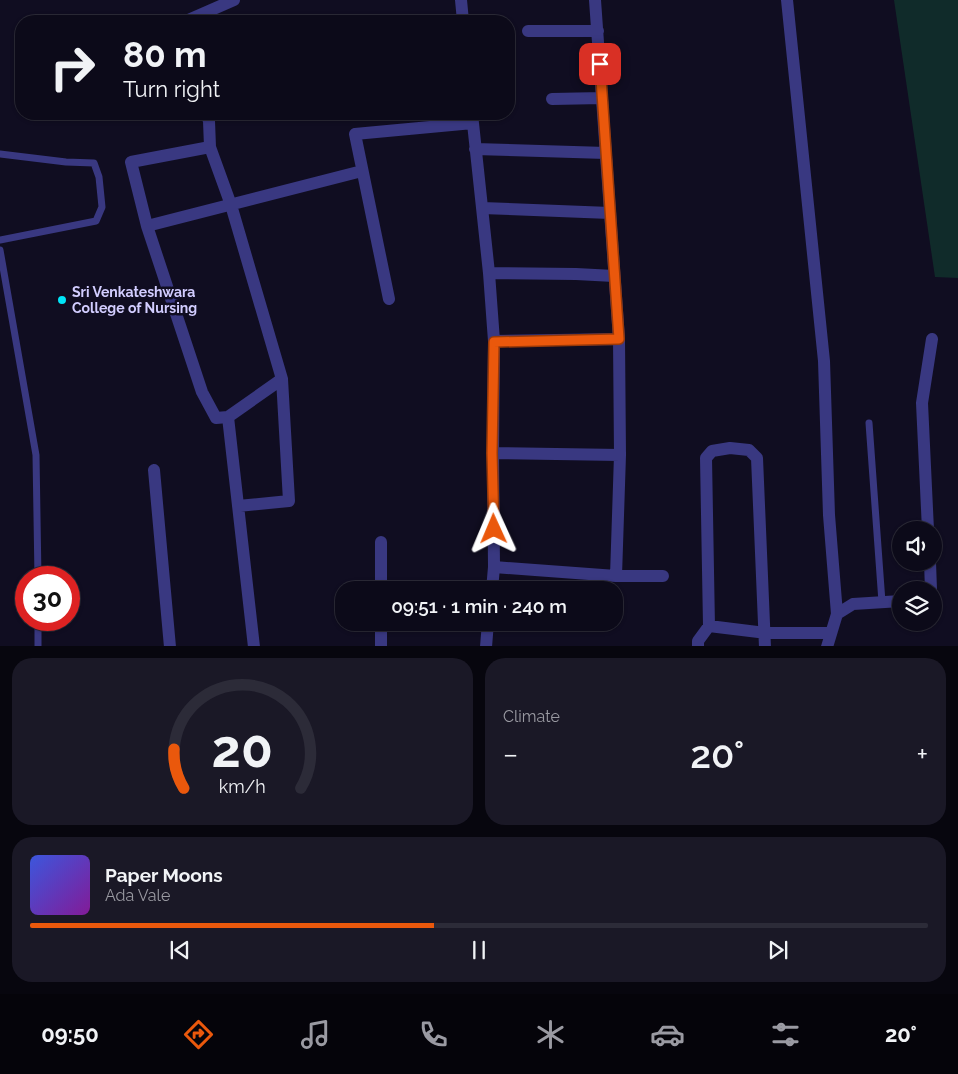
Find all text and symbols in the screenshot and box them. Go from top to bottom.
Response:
text: 80 m [123,34,207,75]
icon: right [40,35,105,100]
pin [579,43,621,85]
icon: arrive [586,50,614,78]
text: Turn right [123,76,220,102]
place label: Sri Venkateshwara College of Nursing [72,284,197,316]
marker: Sri Venkateshwara College of Nursing [56,294,68,306]
position arrow [467,502,519,554]
map controls [892,521,942,631]
button: sound [892,521,942,571]
speed limit sign: 30 [15,566,80,631]
button: layers [892,581,942,631]
text: 09:51 · 1 min · 240 m [391,595,567,617]
text: Climate [503,707,560,726]
text: 20 [212,718,273,779]
text: 20° [690,732,744,777]
text: − [503,738,518,771]
text: + [916,738,928,771]
text: km/h [219,776,266,797]
text: Paper Moons [105,864,223,886]
text: Ada Vale [105,886,170,905]
icon: previous [166,936,194,964]
icon: pause [465,936,493,964]
icon: next [764,936,792,964]
icon: directions [181,1017,216,1052]
icon: music [298,1017,333,1052]
icon: phone [416,1017,451,1052]
icon: climate [533,1017,568,1052]
icon: car [650,1017,685,1052]
icon: filters [768,1017,803,1052]
text: 09:50 [41,1021,99,1047]
text: 20° [885,1021,917,1047]

